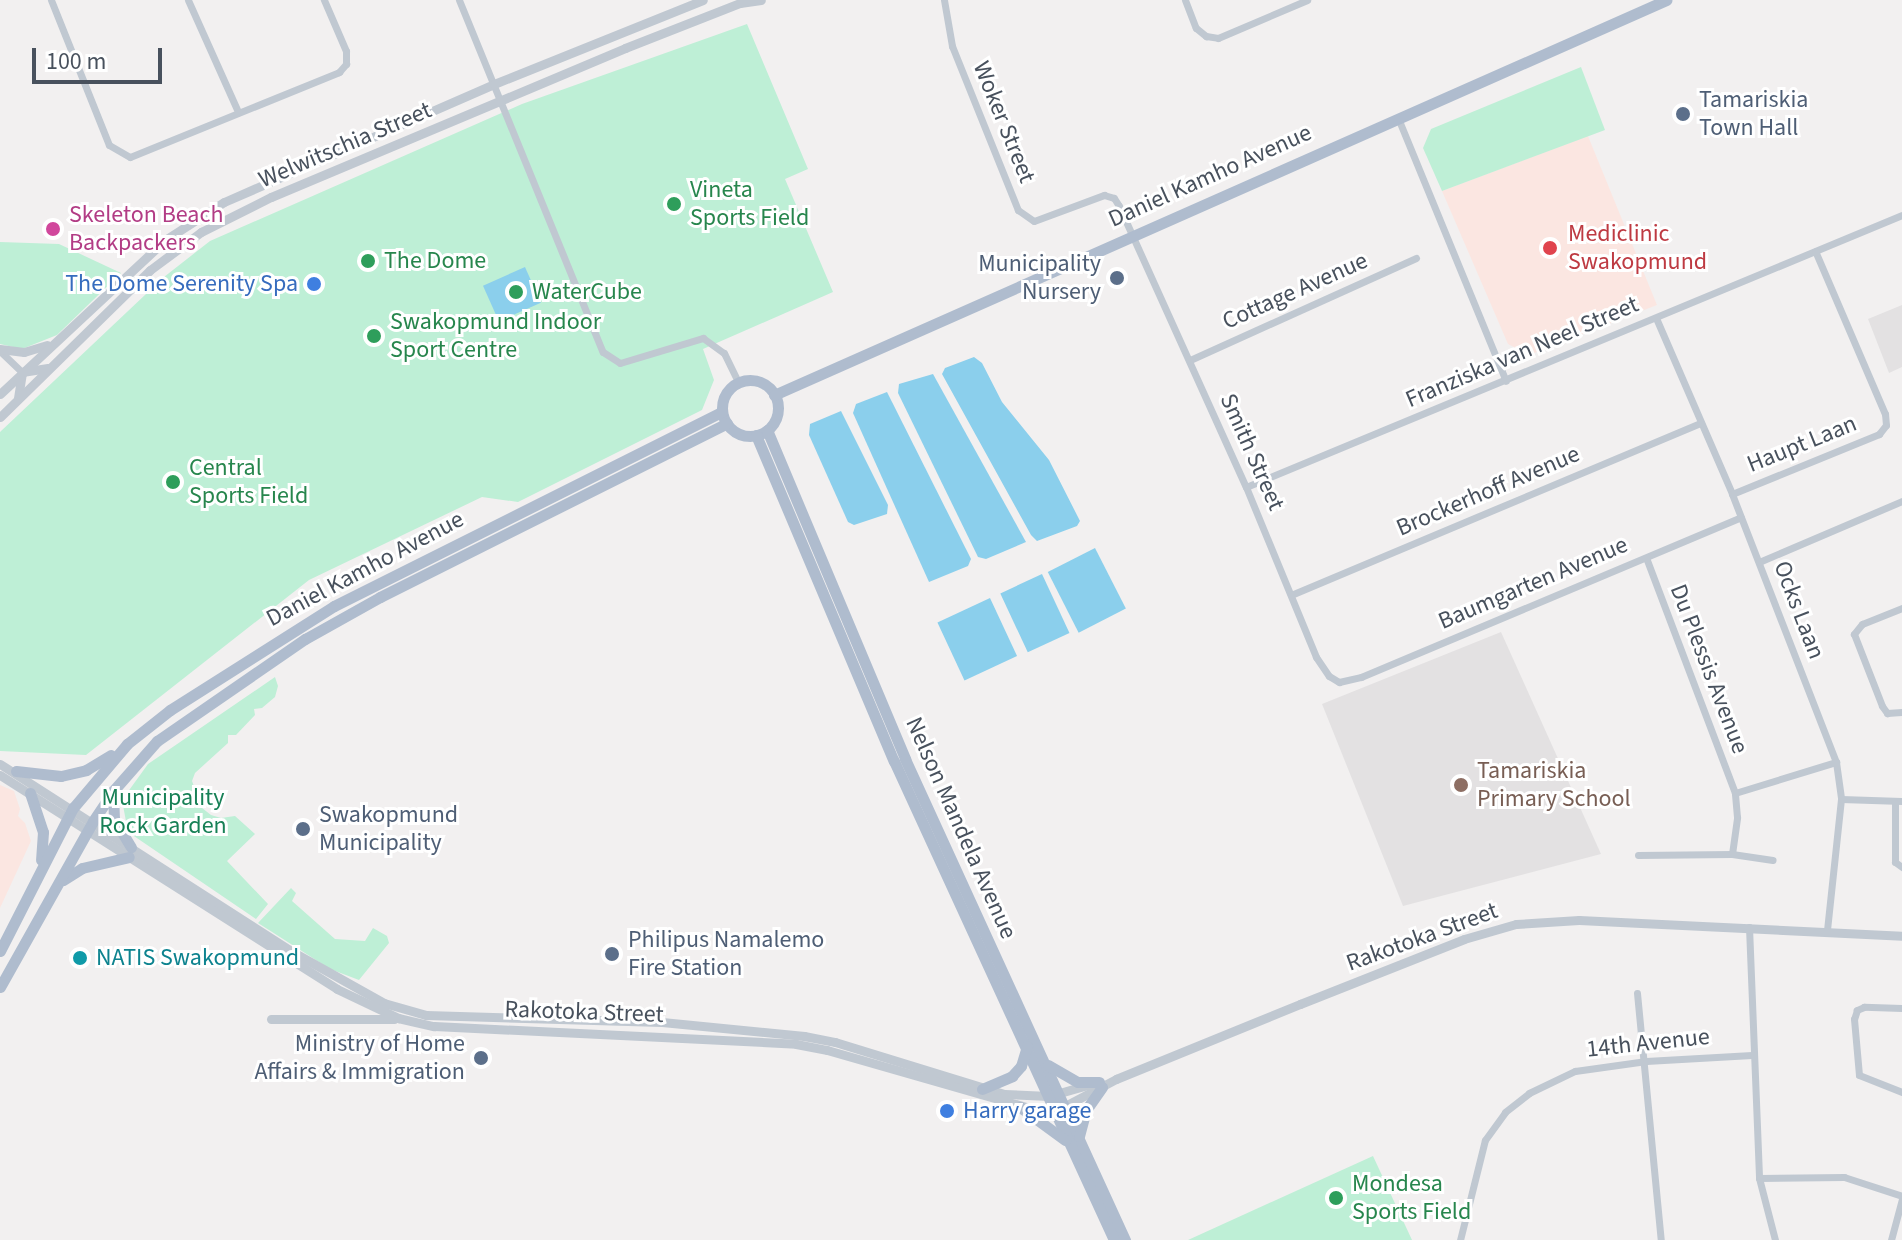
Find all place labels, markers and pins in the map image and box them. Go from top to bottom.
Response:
place label: Tamariskia Town Hall [1699,86,1808,142]
marker: Tamariskia Town Hall [1674,105,1692,123]
place label: Vineta Sports Field [690,176,809,232]
marker: Vineta Sports Field [665,195,683,213]
place label: Skeleton Beach Backpackers [69,201,223,257]
marker: Skeleton Beach Backpackers [44,220,62,238]
place label: Mediclinic Swakopmund [1568,220,1707,276]
marker: Mediclinic Swakopmund [1539,237,1561,259]
place label: The Dome [384,247,486,275]
place label: Municipality Nursery [978,250,1101,306]
marker: The Dome [359,252,377,270]
marker: Municipality Nursery [1108,269,1126,287]
place label: The Dome Serenity Spa [65,270,298,298]
marker: The Dome Serenity Spa [305,275,323,293]
place label: WaterCube [532,278,642,306]
marker: WaterCube [507,283,525,301]
place label: Swakopmund Indoor Sport Centre [390,308,601,364]
marker: Swakopmund Indoor Sport Centre [365,327,383,345]
place label: Central Sports Field [189,454,308,510]
marker: Central Sports Field [164,473,182,491]
place label: Tamariskia Primary School [1477,757,1631,813]
marker: Tamariskia Primary School [1452,776,1470,794]
place label: Swakopmund Municipality [319,801,458,857]
marker: Swakopmund Municipality [294,820,312,838]
place label: Philipus Namalemo Fire Station [628,926,824,982]
place label: NATIS Swakopmund [96,944,299,972]
marker: Philipus Namalemo Fire Station [603,945,621,963]
marker: NATIS Swakopmund [71,949,89,967]
place label: Ministry of Home Affairs & Immigration [255,1030,465,1086]
marker: Ministry of Home Affairs & Immigration [472,1049,490,1067]
place label: Harry garage [963,1097,1091,1125]
marker: Harry garage [938,1102,956,1120]
place label: Mondesa Sports Field [1352,1170,1471,1226]
marker: Mondesa Sports Field [1327,1189,1345,1207]

